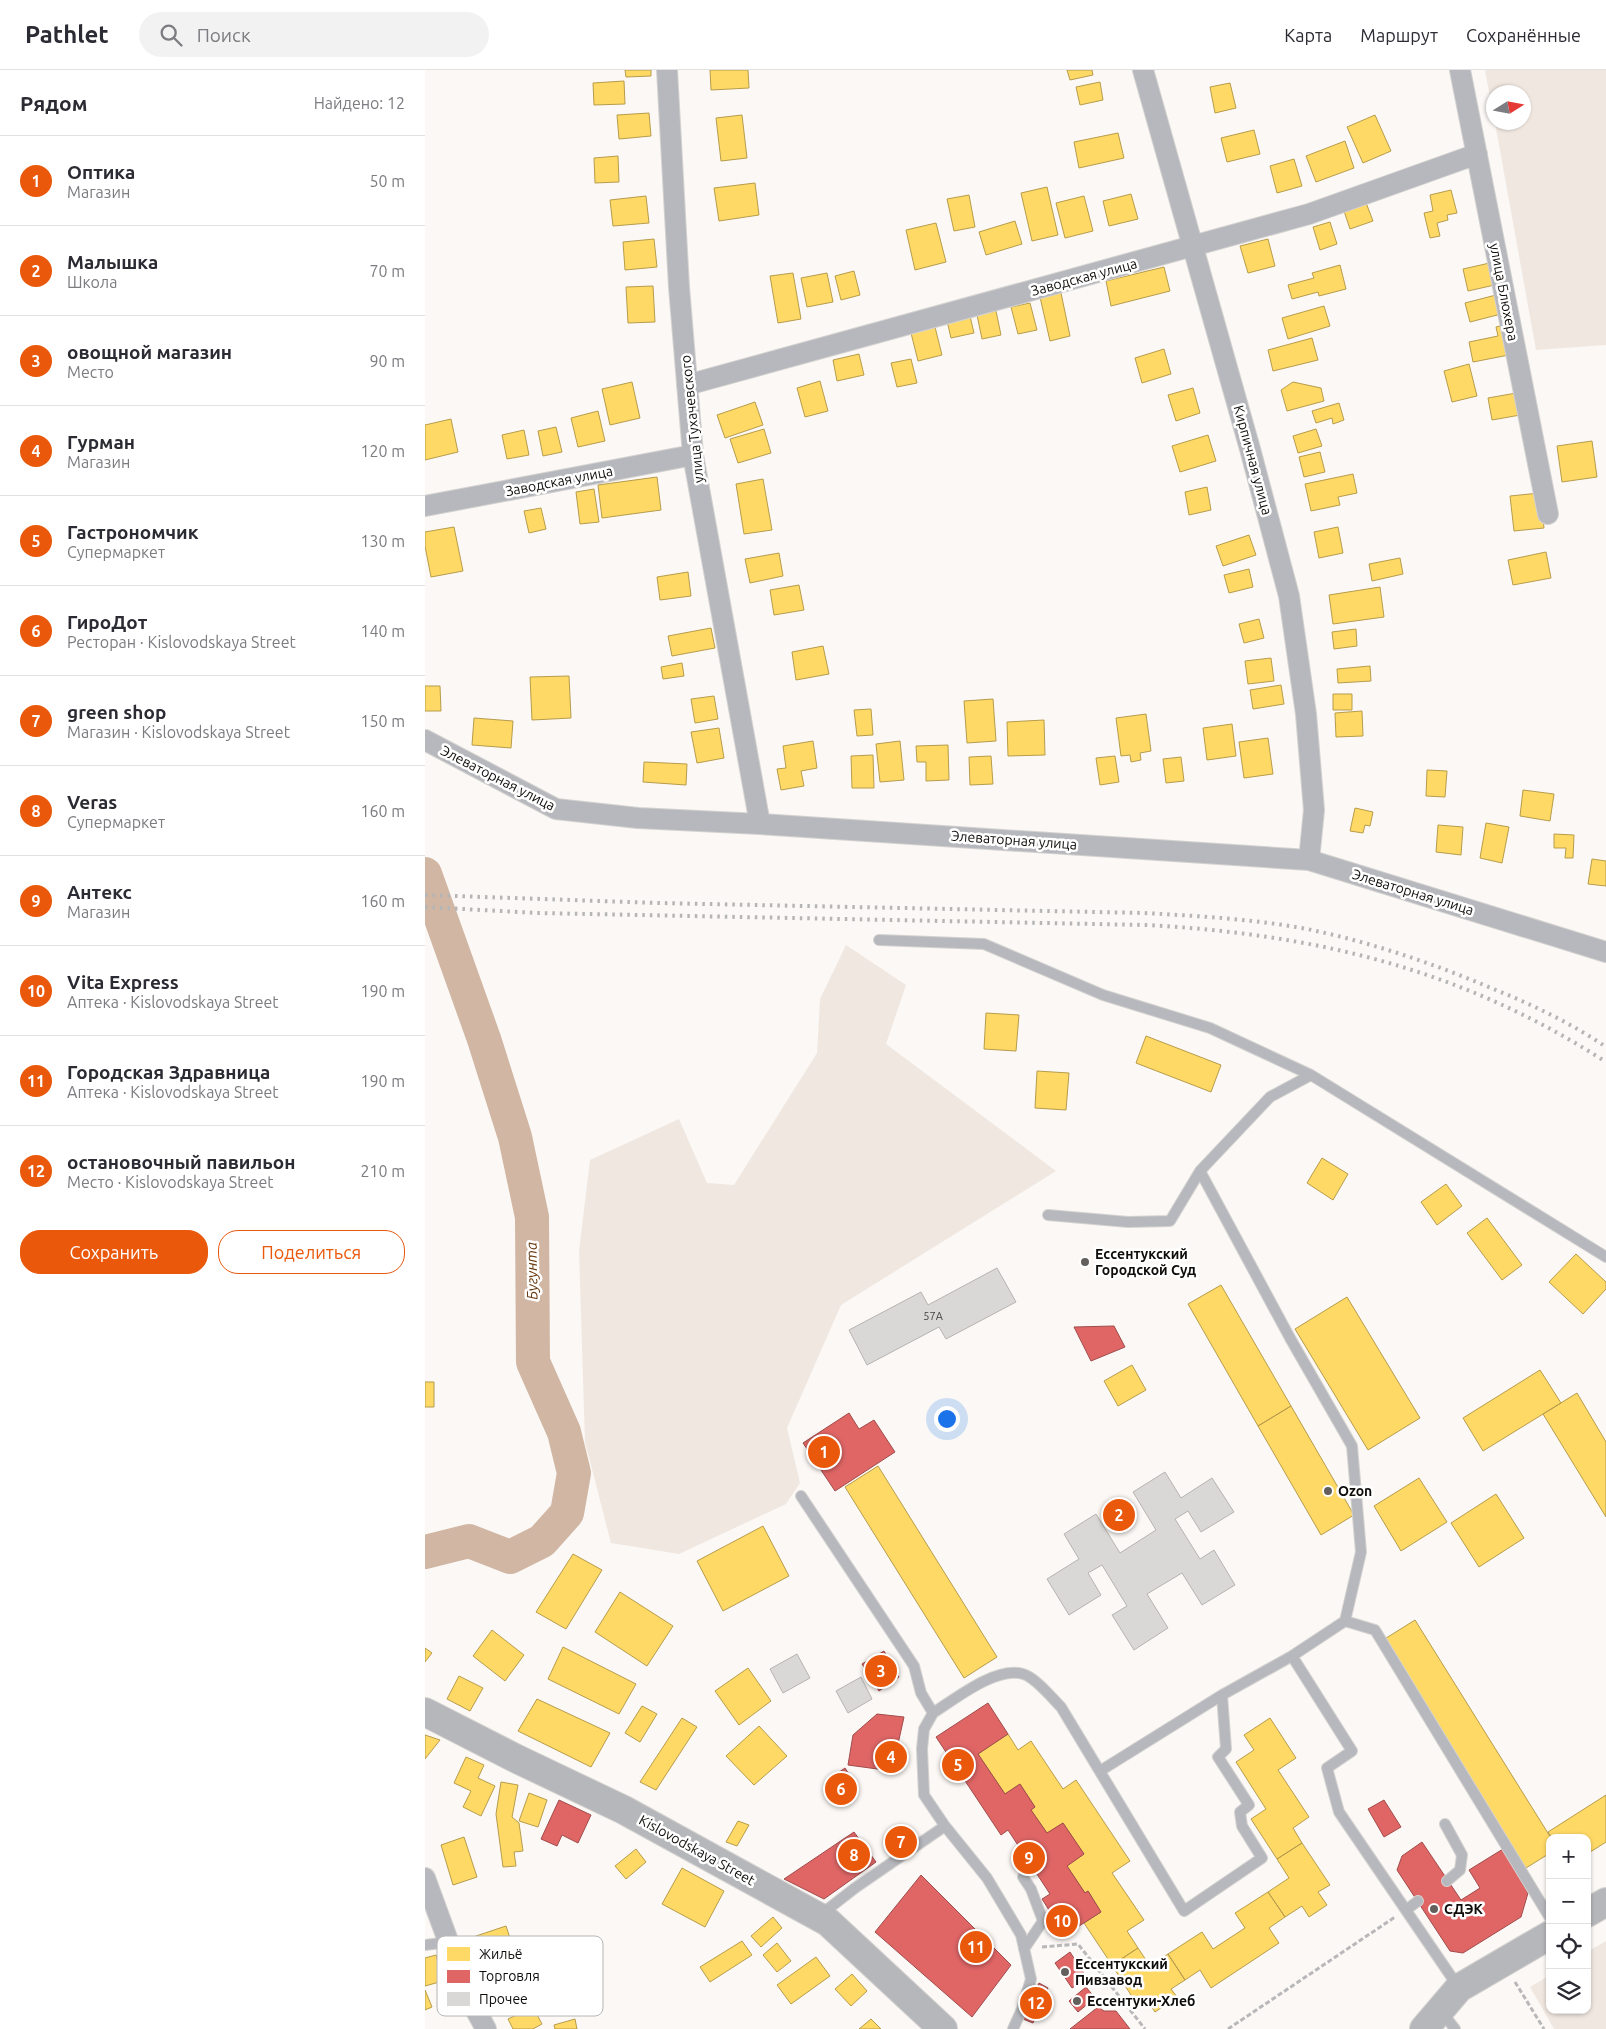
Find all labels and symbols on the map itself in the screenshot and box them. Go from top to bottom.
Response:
north arrow [1486,85,1531,130]
street label: улица Блюхера [1487,242,1521,342]
street label: Заводская улица [1029,255,1139,299]
street label: улица Тухачевского [677,354,707,484]
street label: Кирпичная улица [1231,403,1275,517]
street label: Заводская улица [504,463,614,499]
street label: Элеваторная улица [438,742,558,814]
street label: Элеваторная улица [950,828,1078,852]
street label: Элеваторная улица [1350,866,1476,918]
water label: Бугунта [522,1242,541,1300]
place label: Ессентукский Городской Суд [1095,1246,1196,1278]
marker: Ессентукский Городской Суд [1079,1256,1091,1268]
house number: 57А [923,1310,944,1322]
your location [934,1406,960,1432]
pin: 1 [808,1433,840,1471]
place label: Ozon [1338,1483,1372,1499]
marker: Ozon [1322,1485,1334,1497]
pin: 2 [1103,1496,1135,1534]
pin: 3 [865,1652,897,1690]
pin: 4 [875,1738,907,1776]
pin: 5 [942,1746,974,1784]
pin: 6 [825,1770,857,1808]
street label: Kislovodskaya Street [636,1812,758,1889]
pin: 7 [885,1823,917,1861]
pin: 8 [838,1836,870,1874]
pin: 9 [1013,1839,1045,1877]
place label: СДЭК [1444,1901,1484,1917]
pin: 10 [1046,1902,1078,1940]
marker: СДЭК [1428,1903,1440,1915]
pin: 11 [960,1928,992,1966]
legend [437,1936,603,2016]
text: Жильё [479,1946,523,1962]
place label: Ессентукский Пивзавод [1075,1956,1168,1988]
marker: Ессентукский Пивзавод [1059,1966,1071,1978]
text: Торговля [479,1968,540,1984]
pin: 12 [1020,1984,1052,2022]
text: Прочее [479,1991,528,2007]
place label: Ессентуки-Хлеб [1087,1993,1195,2009]
marker: Ессентуки-Хлеб [1071,1995,1083,2007]

